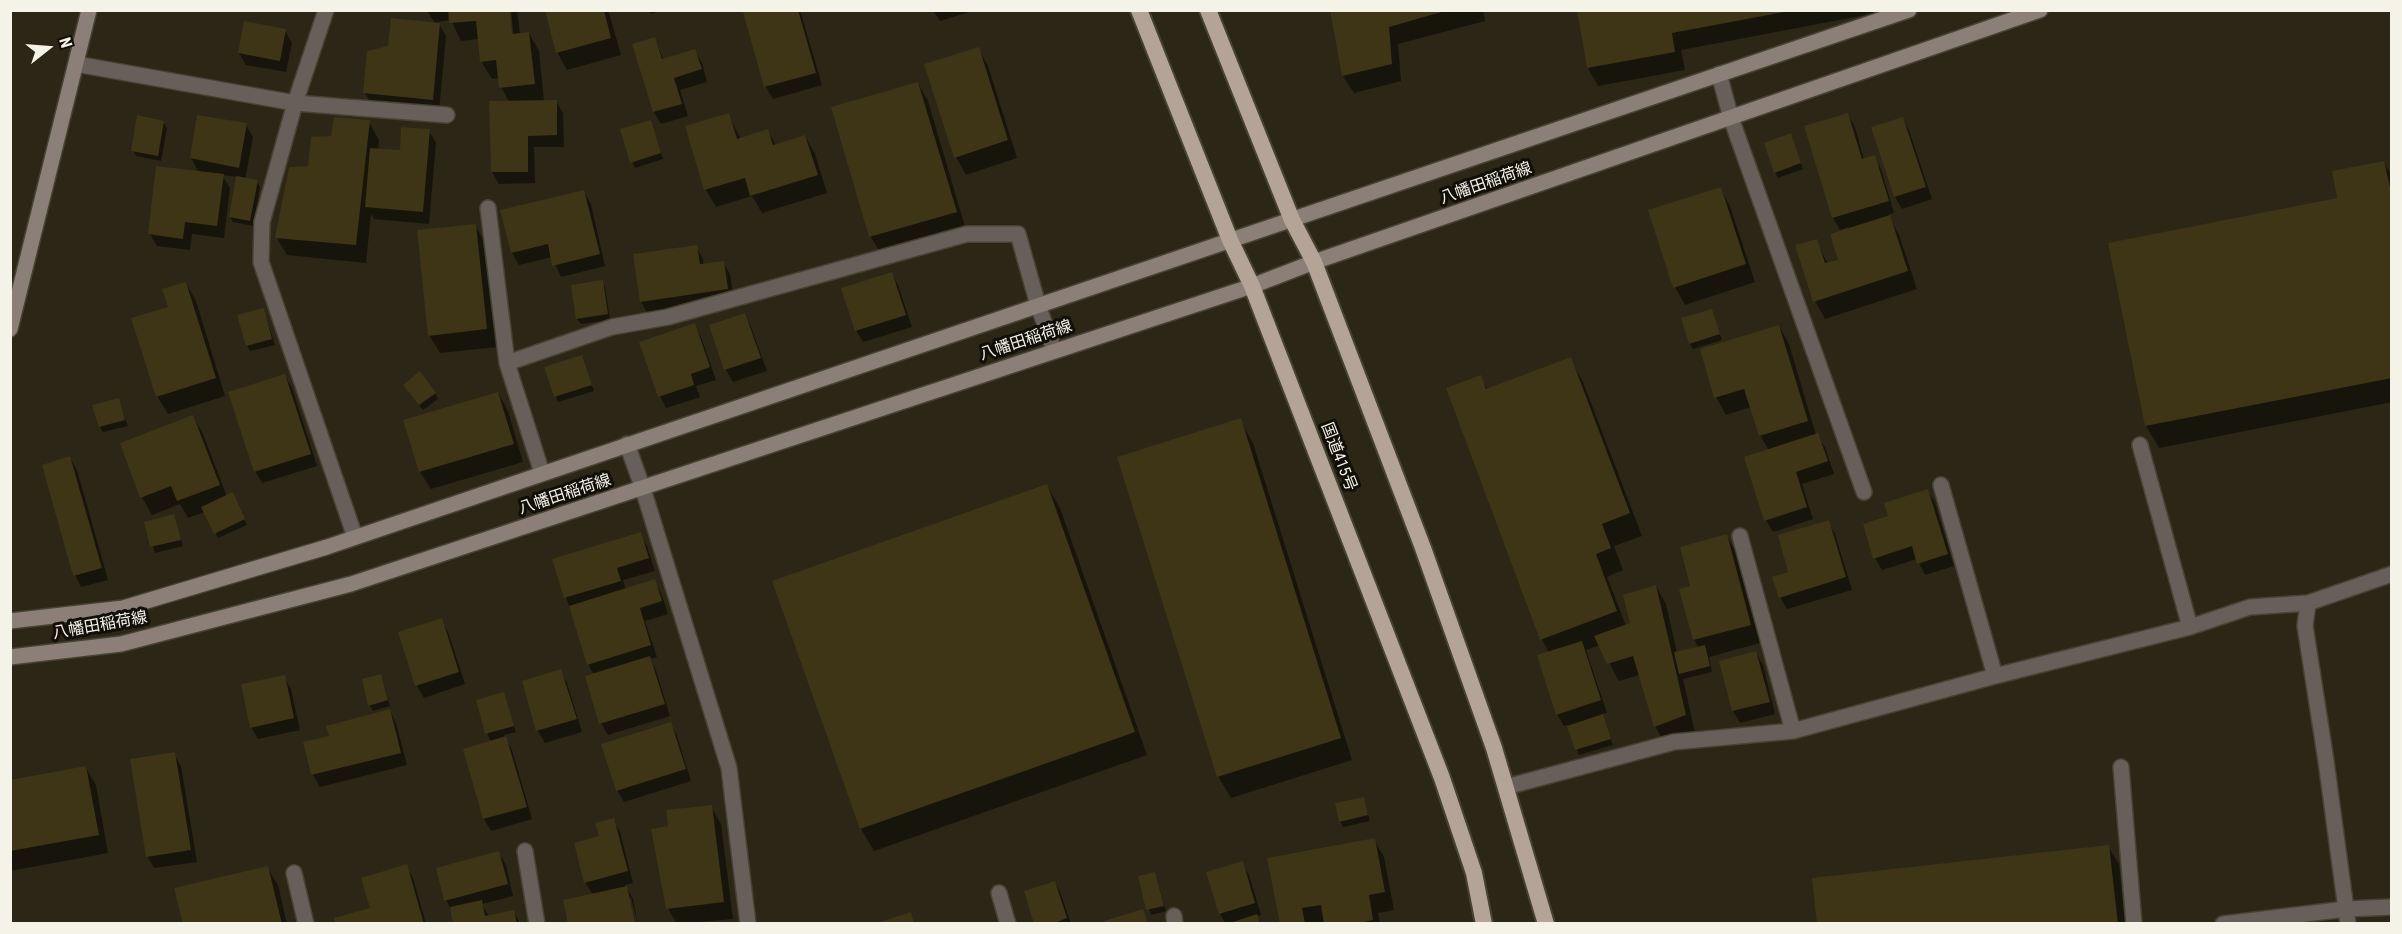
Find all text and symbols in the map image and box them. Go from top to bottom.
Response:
north arrow [18,18,78,78]
text: N [55,35,76,50]
street label: 八幡田稲荷線 [1437,159,1535,209]
street label: 八幡田稲荷線 [977,317,1075,365]
street label: 国道415号 [1316,420,1360,494]
street label: 八幡田稲荷線 [516,471,614,519]
street label: 八幡田稲荷線 [51,608,149,644]

